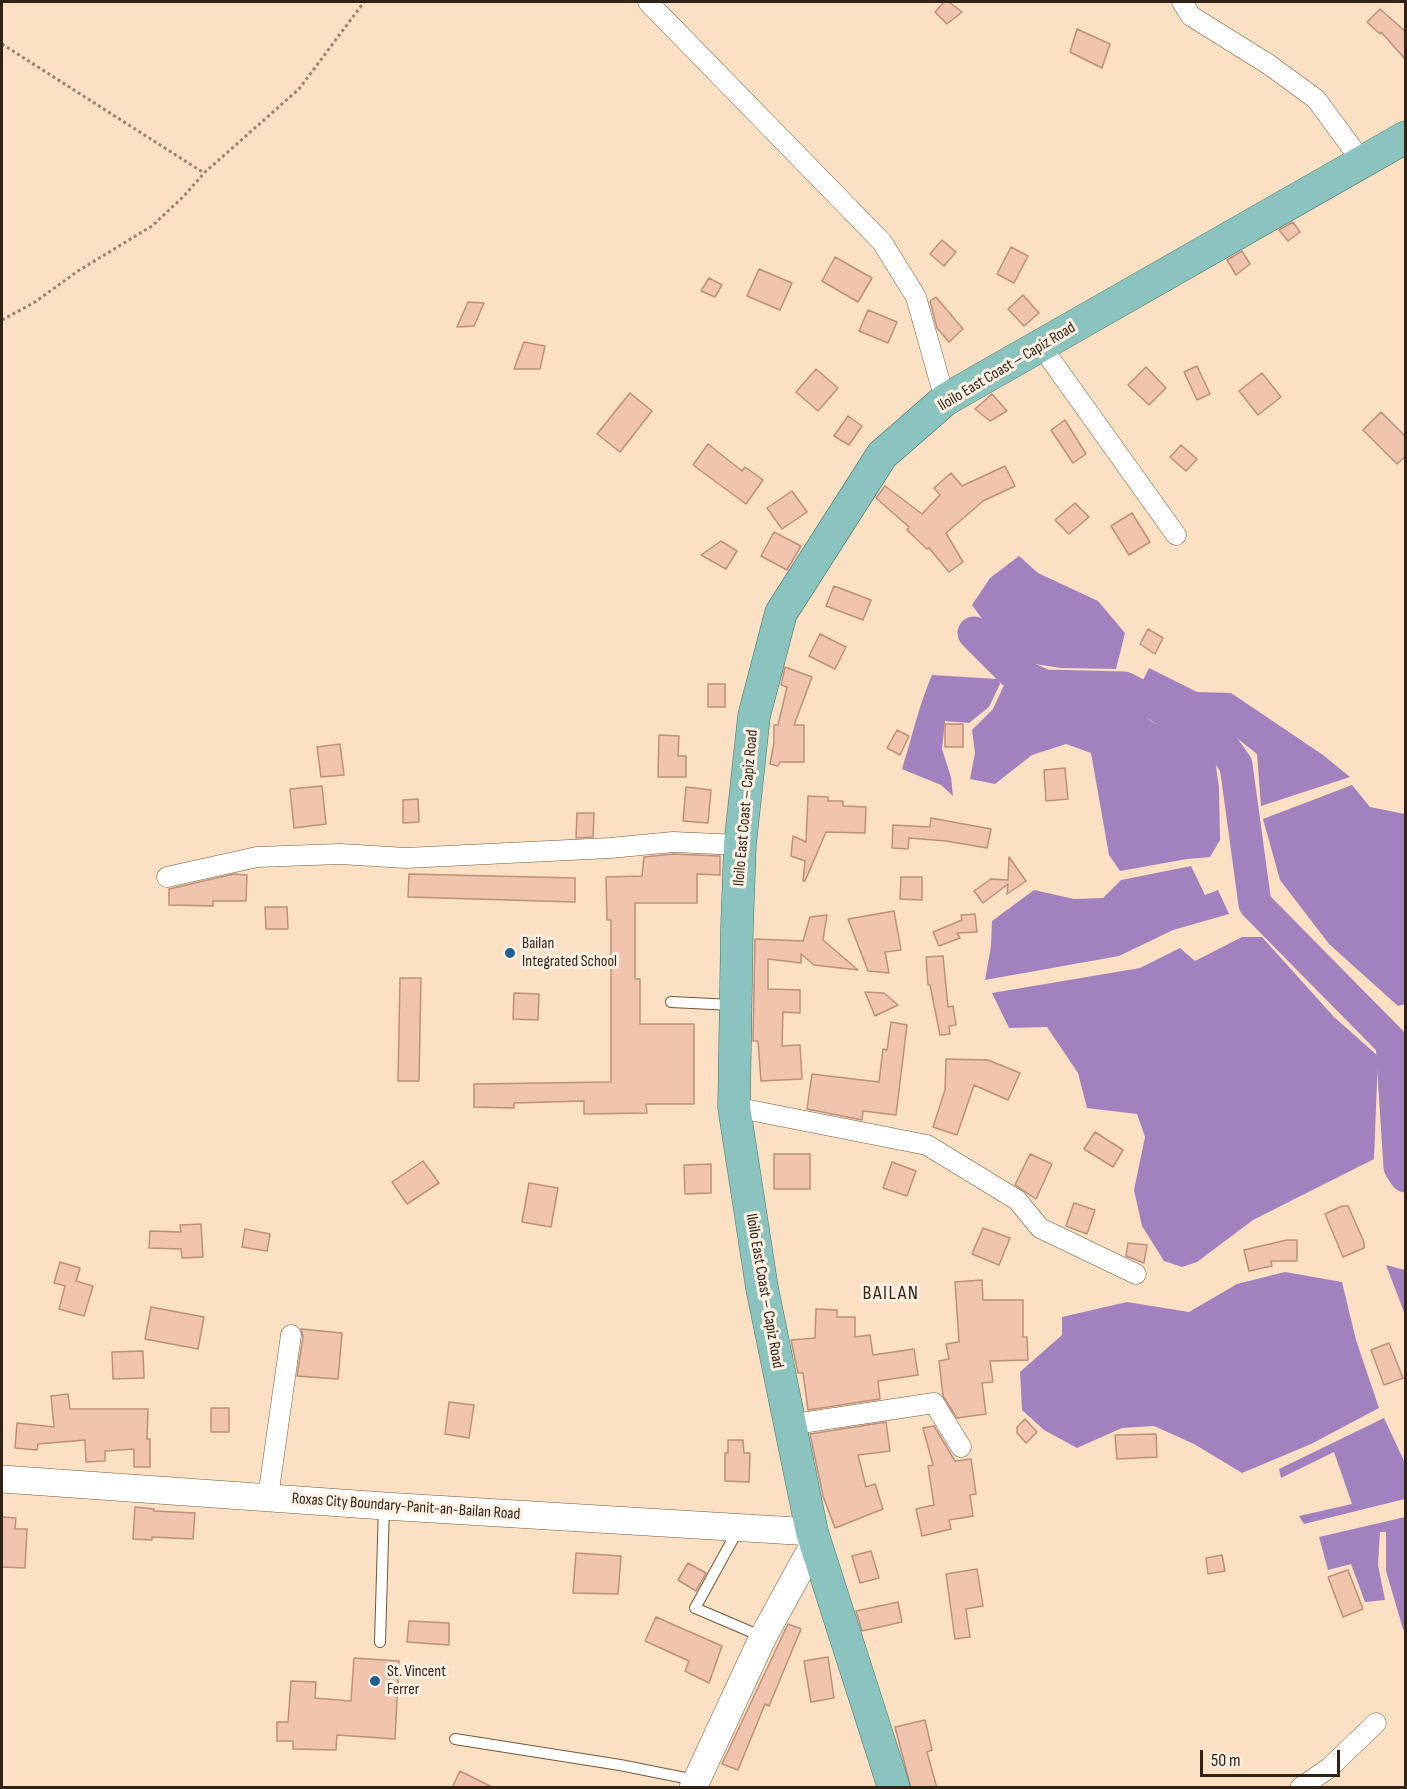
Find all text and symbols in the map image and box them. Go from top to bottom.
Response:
street label: Iloilo East Coast – Capiz Road [935,318,1079,416]
street label: Iloilo East Coast – Capiz Road [730,729,762,887]
place label: Bailan Integrated School [522,934,617,972]
marker: Bailan Integrated School [503,946,517,960]
street label: Iloilo East Coast – Capiz Road [741,1212,787,1370]
district label: BAILAN [863,1282,919,1306]
street label: Roxas City Boundary-Panit-an-Bailan Road [291,1489,521,1525]
place label: St. Vincent Ferrer [387,1662,446,1700]
marker: St. Vincent Ferrer [368,1674,382,1688]
scale bar [1203,1738,1342,1776]
text: 50 m [1211,1750,1241,1771]

